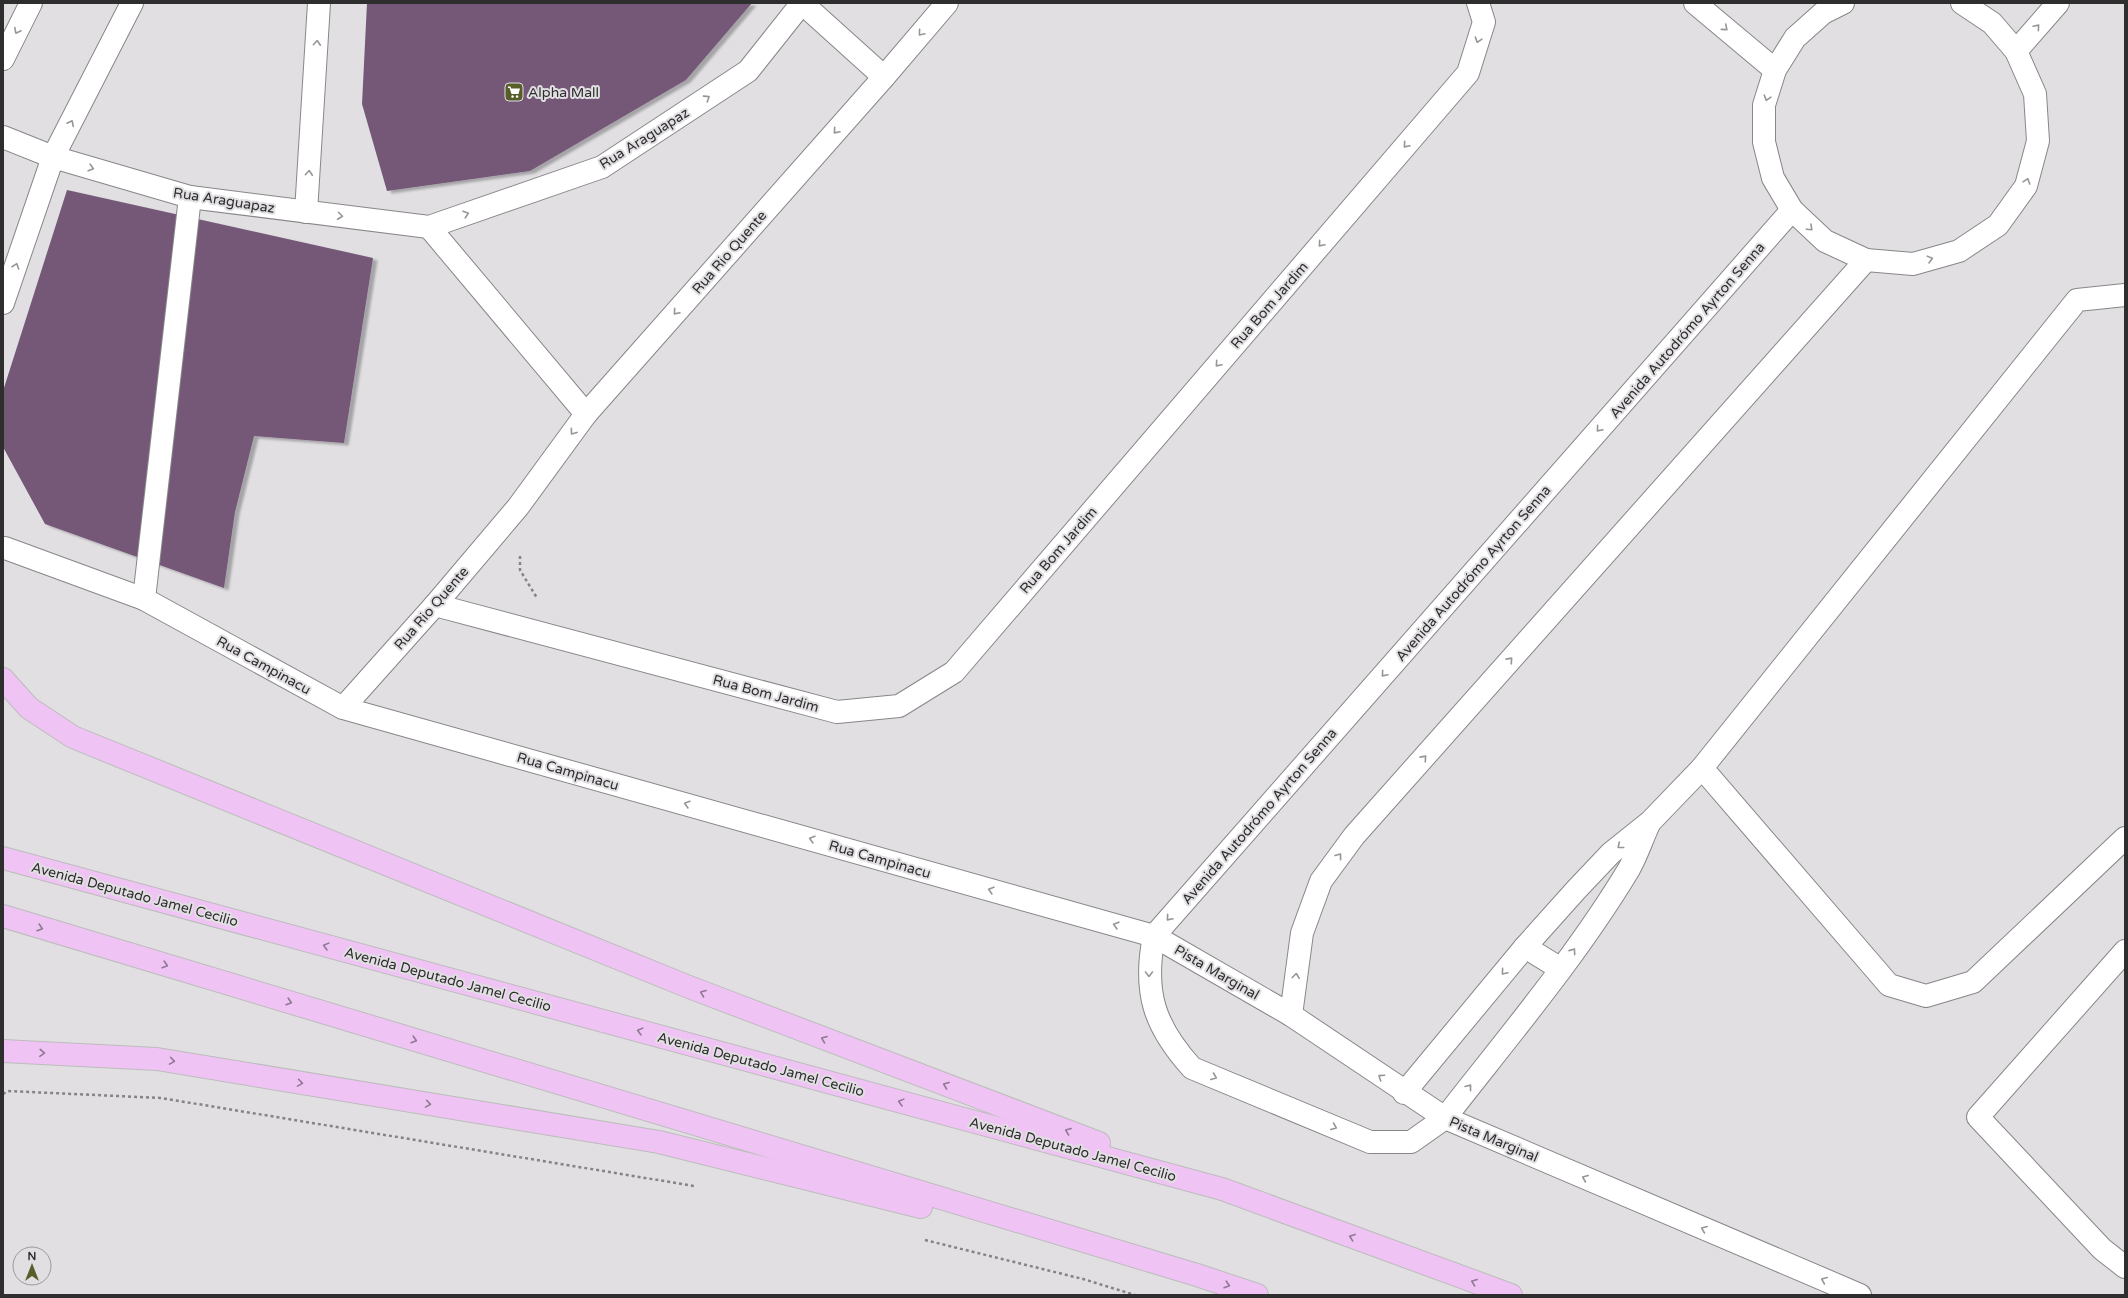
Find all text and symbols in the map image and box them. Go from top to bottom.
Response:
one-way arrow [1721,24,1728,31]
one-way arrow [2032,24,2039,32]
one-way arrow [14,27,22,34]
one-way arrow [919,28,926,35]
one-way arrow [1474,36,1483,43]
one-way arrow [312,40,321,46]
supermarket icon: Alpha Mall [503,81,525,103]
place label: Alpha Mall [528,84,599,101]
one-way arrow [703,95,710,103]
one-way arrow [1763,95,1772,102]
street label: Rua Araguapaz [596,104,692,173]
one-way arrow [66,119,74,127]
one-way arrow [833,126,841,134]
one-way arrow [1403,141,1410,148]
one-way arrow [87,163,94,172]
one-way arrow [304,170,313,176]
one-way arrow [2022,178,2031,185]
street label: Rua Araguapaz [172,184,276,217]
street label: Rua Rio Quente [689,207,770,297]
one-way arrow [462,210,469,219]
one-way arrow [337,211,343,220]
one-way arrow [1805,223,1813,231]
one-way arrow [1318,239,1326,247]
street label: Avenida Autodrómo Ayrton Senna [1606,239,1769,422]
one-way arrow [1926,255,1933,264]
street label: Rua Bom Jardim [1227,258,1312,352]
one-way arrow [11,262,19,269]
one-way arrow [674,308,681,315]
one-way arrow [1216,359,1223,367]
one-way arrow [1597,424,1604,432]
one-way arrow [570,428,578,435]
street label: Avenida Autodrómo Ayrton Senna [1392,482,1555,665]
street label: Rua Bom Jardim [1016,503,1101,597]
street label: Rua Rio Quente [391,563,472,653]
street label: Rua Campinacu [214,633,314,698]
one-way arrow [1506,658,1513,665]
one-way arrow [1382,669,1389,676]
street label: Rua Bom Jardim [711,671,821,716]
street label: Avenida Autodrómo Ayrton Senna [1178,725,1341,908]
street label: Rua Campinacu [515,749,621,794]
one-way arrow [1419,755,1426,762]
one-way arrow [684,800,691,809]
one-way arrow [809,836,815,844]
street label: Rua Campinacu [827,837,933,882]
one-way arrow [1618,841,1625,848]
one-way arrow [1334,854,1341,861]
street label: Avenida Deputado Jamel Cecilio [30,859,240,930]
one-way arrow [988,886,995,895]
one-way arrow [1166,914,1173,921]
one-way arrow [1113,921,1120,930]
one-way arrow [37,923,44,932]
street label: Pista Marginal [1171,941,1262,1004]
one-way arrow [322,942,329,950]
street label: Avenida Deputado Jamel Cecilio [343,944,553,1015]
one-way arrow [1569,948,1576,955]
one-way arrow [161,960,168,969]
one-way arrow [1502,968,1509,975]
one-way arrow [1145,971,1153,977]
one-way arrow [1291,973,1300,979]
one-way arrow [699,989,706,997]
one-way arrow [286,997,293,1006]
one-way arrow [637,1027,644,1036]
street label: Avenida Deputado Jamel Cecilio [656,1029,866,1100]
one-way arrow [410,1035,417,1044]
one-way arrow [821,1035,828,1043]
one-way arrow [39,1048,45,1057]
one-way arrow [168,1057,175,1065]
one-way arrow [1210,1073,1217,1081]
one-way arrow [1378,1074,1385,1082]
one-way arrow [297,1078,303,1086]
one-way arrow [943,1081,950,1089]
one-way arrow [1464,1085,1471,1092]
one-way arrow [897,1098,904,1107]
one-way arrow [425,1099,431,1108]
street label: Pista Marginal [1447,1113,1541,1166]
street label: Avenida Deputado Jamel Cecilio [968,1114,1178,1185]
one-way arrow [1330,1123,1337,1131]
one-way arrow [1064,1127,1071,1135]
one-way arrow [1581,1175,1589,1183]
one-way arrow [1701,1225,1708,1233]
one-way arrow [1348,1233,1355,1241]
north arrow [12,1246,52,1286]
text: N [28,1250,36,1263]
one-way arrow [1821,1276,1828,1284]
one-way arrow [1471,1278,1478,1286]
one-way arrow [1224,1280,1231,1289]

